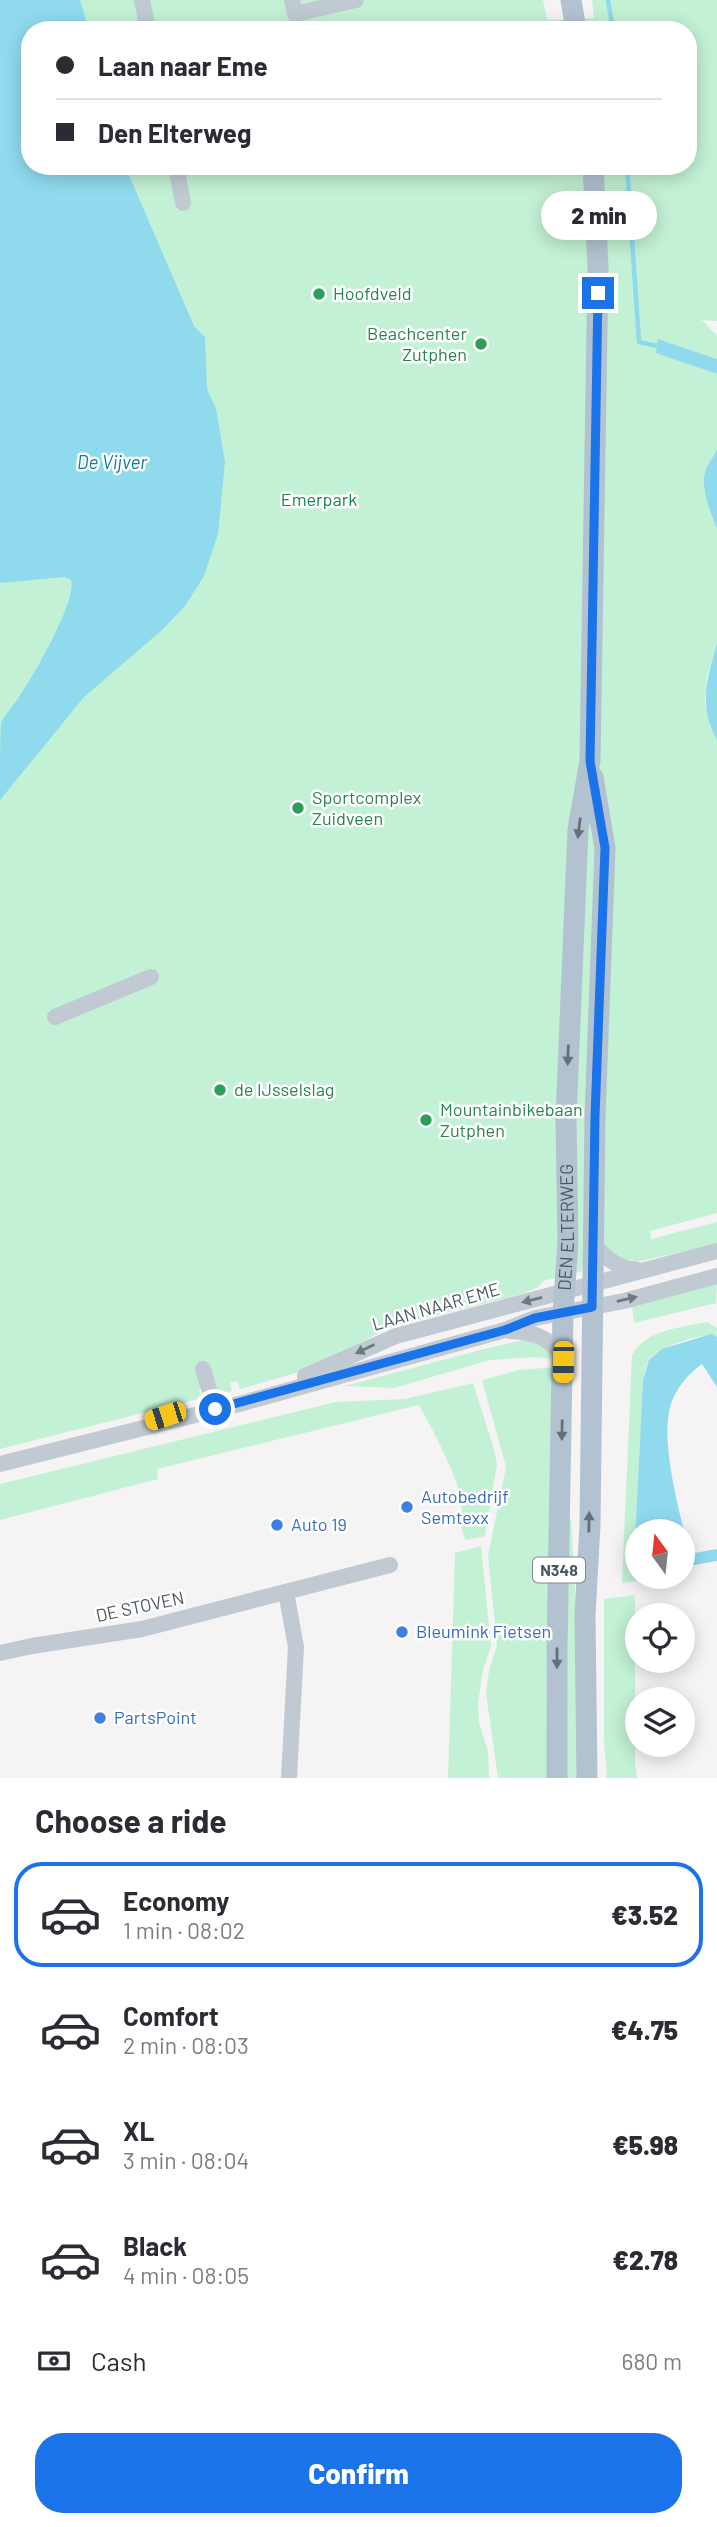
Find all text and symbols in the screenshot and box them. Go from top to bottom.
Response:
text: Laan naar Eme [98,50,268,81]
text: Den Elterweg [98,117,252,148]
callout: 2 min [540,191,656,240]
text: 2 min [571,201,627,229]
route end [582,277,614,309]
place label: Hoofdveld [333,282,411,304]
marker: Hoofdveld [311,286,327,302]
place label: Beachcenter Zutphen [367,322,467,365]
marker: Beachcenter Zutphen [473,336,489,352]
water label: De Vijver [77,450,148,473]
park label: Emerpark [281,488,357,510]
place label: Sportcomplex Zuidveen [312,786,422,829]
marker: Sportcomplex Zuidveen [290,800,306,816]
one-way arrow [573,817,584,839]
one-way arrow [563,1045,574,1067]
place label: de IJsselslag [234,1078,334,1100]
marker: de IJsselslag [212,1082,228,1098]
place label: Mountainbikebaan Zutphen [440,1098,583,1141]
marker: Mountainbikebaan Zutphen [418,1112,434,1128]
street label: DEN ELTERWEG [553,1164,578,1291]
street label: LAAN NAAR EME [369,1277,502,1335]
one-way arrow [616,1294,638,1305]
one-way arrow [521,1295,543,1306]
car [553,1341,574,1383]
one-way arrow [355,1343,375,1355]
route start [199,1393,231,1425]
car [142,1400,189,1432]
one-way arrow [556,1420,567,1442]
place label: Autobedrijf Semtexx [421,1485,509,1528]
marker: Autobedrijf Semtexx [399,1499,415,1515]
one-way arrow [584,1511,595,1533]
place label: Auto 19 [291,1513,347,1535]
marker: Auto 19 [269,1517,285,1533]
north arrow [625,1519,695,1589]
map controls [625,1519,695,1757]
road number: N348 [533,1558,585,1582]
street label: DE STOVEN [94,1586,186,1626]
button: locate [625,1603,695,1673]
place label: Bleumink Fietsen [416,1620,551,1642]
marker: Bleumink Fietsen [394,1624,410,1640]
one-way arrow [551,1647,563,1669]
button: layers [625,1687,695,1757]
place label: PartsPoint [114,1706,197,1728]
marker: PartsPoint [92,1710,108,1726]
text: Choose a ride [35,1801,227,1839]
icon: car [39,1883,102,1946]
text: Economy [123,1885,229,1916]
text: €3.52 [611,1899,678,1930]
text: 1 min · 08:02 [123,1916,245,1944]
icon: car [39,1998,102,2061]
text: Comfort [123,2000,219,2031]
text: €4.75 [611,2014,678,2045]
text: 2 min · 08:03 [123,2031,249,2059]
icon: car [39,2113,102,2176]
text: XL [123,2115,154,2146]
text: €5.98 [612,2129,678,2160]
text: 3 min · 08:04 [123,2146,249,2174]
icon: car [39,2228,102,2291]
text: Black [123,2230,187,2261]
text: €2.78 [612,2244,678,2275]
text: 4 min · 08:05 [123,2261,249,2289]
icon: cash [35,2342,73,2380]
text: Cash [91,2345,146,2376]
text: 680 m [622,2347,682,2375]
button: Confirm [35,2433,682,2513]

